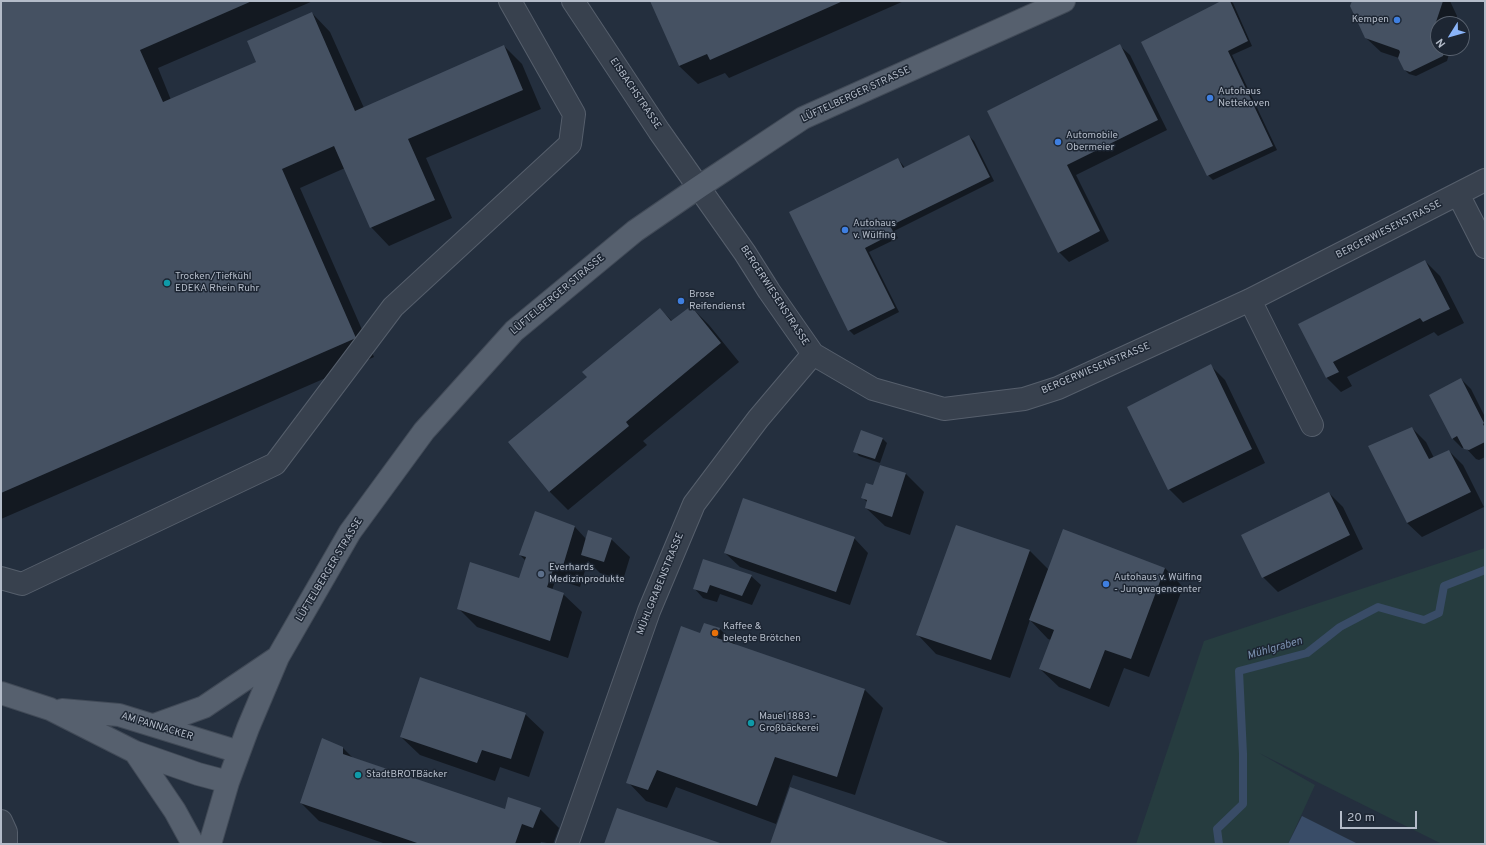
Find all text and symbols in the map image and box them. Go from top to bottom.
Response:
place label: Kempen [1352,14,1389,26]
marker: Kempen [1392,15,1402,25]
north arrow [1430,16,1470,56]
text: N [1433,35,1449,50]
street label: EISBACHSTRASSE [607,56,663,132]
street label: LÜFTELBERGER STRASSE [800,64,912,126]
place label: Autohaus Nettekoven [1218,86,1270,110]
marker: Autohaus Nettekoven [1205,93,1215,103]
place label: Automobile Obermeier [1066,130,1118,154]
marker: Automobile Obermeier [1053,137,1063,147]
street label: BERGERWIESENSTRASSE [1334,198,1444,262]
place label: Autohaus v. Wülfing [853,218,896,242]
marker: Autohaus v. Wülfing [840,225,850,235]
street label: BERGERWIESENSTRASSE [737,244,811,348]
street label: LÜFTELBERGER STRASSE [509,252,607,338]
place label: Trocken/Tiefkühl EDEKA Rhein Ruhr [175,271,259,294]
marker: Trocken/Tiefkühl EDEKA Rhein Ruhr [162,278,172,288]
place label: Brose Reifendienst [689,289,745,312]
marker: Brose Reifendienst [676,296,686,306]
street label: BERGERWIESENSTRASSE [1040,341,1152,397]
street label: LÜFTELBERGER STRASSE [294,516,366,624]
street label: MÜHLGRABENSTRASSE [635,531,687,637]
place label: Everhards Medizinprodukte [549,562,625,586]
marker: Everhards Medizinprodukte [536,569,546,579]
place label: Autohaus v. Wülfing - Jungwagencenter [1114,572,1202,596]
marker: Autohaus v. Wülfing - Jungwagencenter [1101,579,1111,589]
place label: Kaffee & belegte Brötchen [723,621,801,644]
marker: Kaffee & belegte Brötchen [710,628,720,638]
water label: Mühlgraben [1246,635,1304,663]
street label: AM PANNACKER [120,710,194,744]
place label: Mauel 1883 - Großbäckerei [759,711,819,734]
marker: Mauel 1883 - Großbäckerei [746,718,756,728]
place label: StadtBROTBäcker [366,769,447,781]
marker: StadtBROTBäcker [353,770,363,780]
scale bar [1342,803,1419,829]
text: 20 m [1347,810,1375,826]

